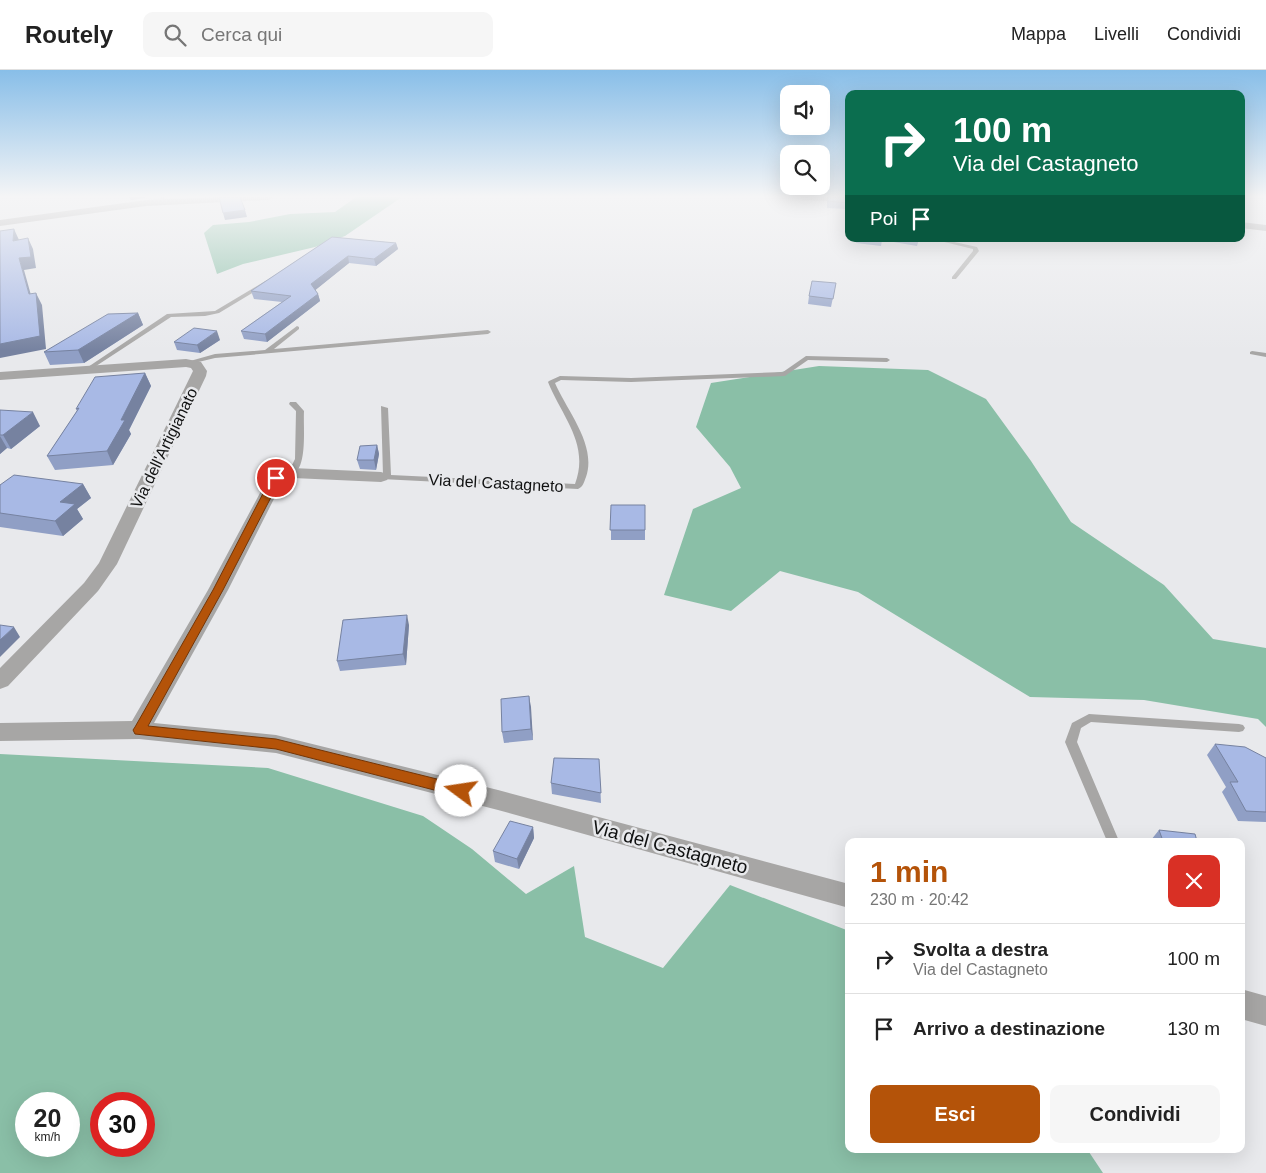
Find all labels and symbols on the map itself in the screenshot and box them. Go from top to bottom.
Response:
street label: Via dell'Artigianato [127,385,201,511]
pin [255,457,297,499]
street label: Via del Castagneto [428,471,564,495]
position arrow [434,764,486,816]
street label: Via del Castagneto [590,816,750,878]
speed limit sign: 30 [90,1092,155,1157]

